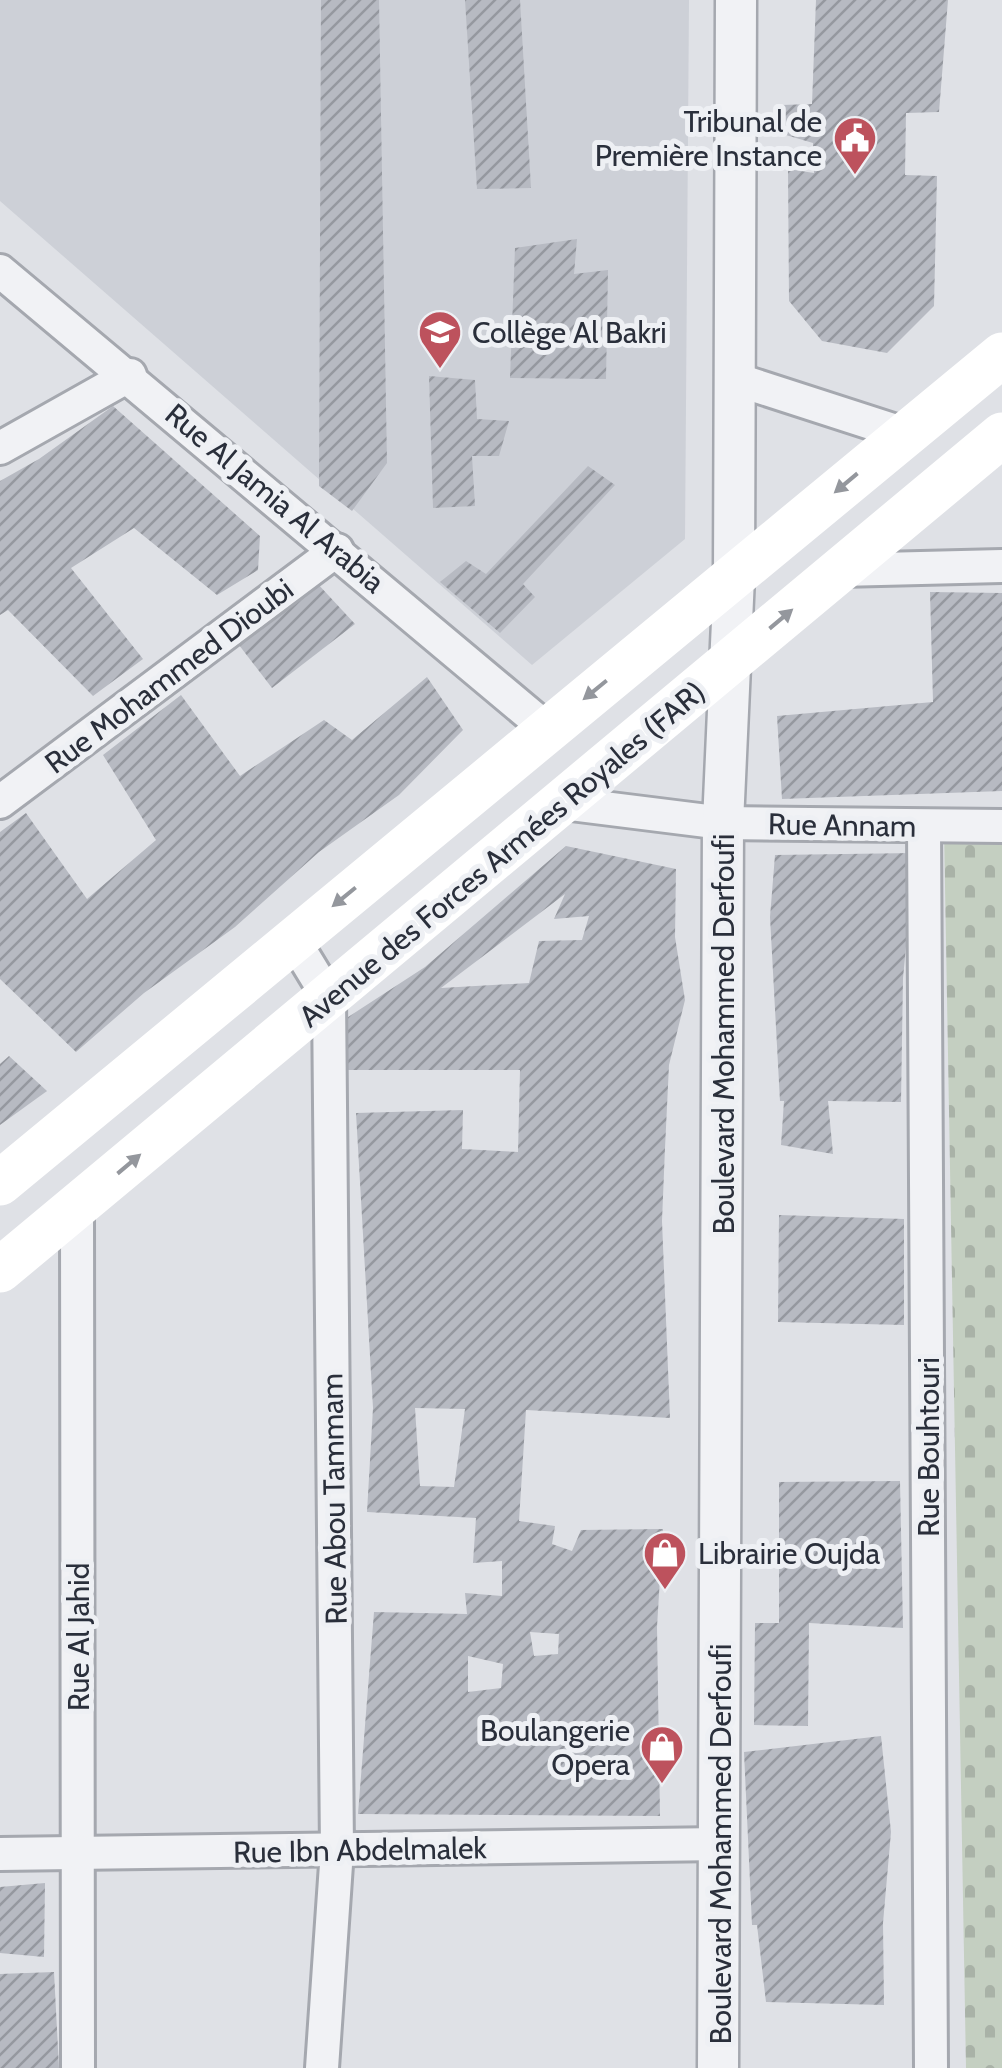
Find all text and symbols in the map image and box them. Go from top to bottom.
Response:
place label: Tribunal de Première Instance [595,103,822,174]
public building icon: Tribunal de Première Instance [832,115,878,176]
school or university icon: Collège Al Bakri [417,309,463,370]
place label: Collège Al Bakri [472,314,667,351]
street label: Rue Al Jamia Al Arabia [158,395,393,601]
one-way arrow [833,472,858,494]
street label: Rue Mohammed Dioubi [38,571,300,781]
one-way arrow [769,608,794,630]
street label: Avenue des Forces Armées Royales (FAR) [291,673,713,1035]
one-way arrow [582,679,607,700]
street label: Rue Annam [768,805,916,845]
street label: Boulevard Mohammed Derfoufi [705,834,742,1234]
one-way arrow [332,886,357,907]
one-way arrow [117,1154,142,1175]
street label: Rue Bouhtouri [910,1357,947,1537]
street label: Rue Abou Tammam [313,1373,355,1625]
shop icon: Librairie Oujda [642,1530,688,1591]
place label: Librairie Oujda [698,1535,881,1572]
street label: Rue Al Jahid [60,1563,97,1711]
street label: Boulevard Mohammed Derfoufi [702,1644,739,2044]
place label: Boulangerie Opera [480,1712,631,1783]
shop icon: Boulangerie Opera [639,1724,685,1785]
street label: Rue Ibn Abdelmalek [233,1829,488,1871]

